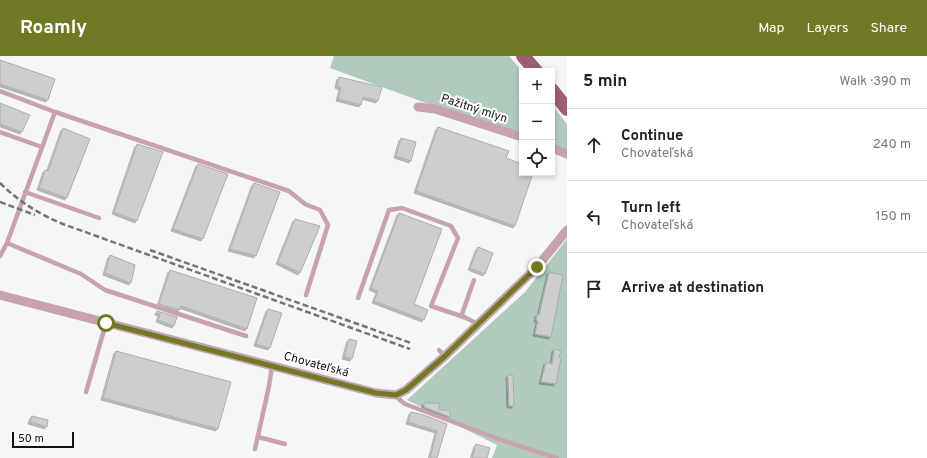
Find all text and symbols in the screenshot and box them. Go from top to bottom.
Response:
text: Roamly [20,16,87,40]
text: Map [758,20,784,37]
text: Layers [806,20,848,37]
text: Share [870,20,907,37]
map controls [519,68,555,176]
button: + [519,68,555,104]
text: 5 min [583,71,627,93]
text: Walk · 390 m [840,74,911,90]
street label: Pažitný mlyn [439,91,509,127]
button: − [519,104,555,140]
text: Continue [621,127,683,146]
icon: ahead [583,134,605,156]
text: 240 m [873,137,911,153]
button: locate [519,140,555,176]
text: Chovateľská [621,146,693,162]
text: Turn left [621,199,681,218]
icon: left [583,206,605,228]
text: 150 m [876,209,911,225]
text: Chovateľská [621,218,693,234]
route end [528,258,546,276]
icon: arrive [583,278,605,300]
text: Arrive at destination [621,279,764,298]
route start [97,314,115,332]
street label: Chovateľská [282,349,350,381]
scale bar [12,430,74,449]
text: 50 m [18,432,44,446]

